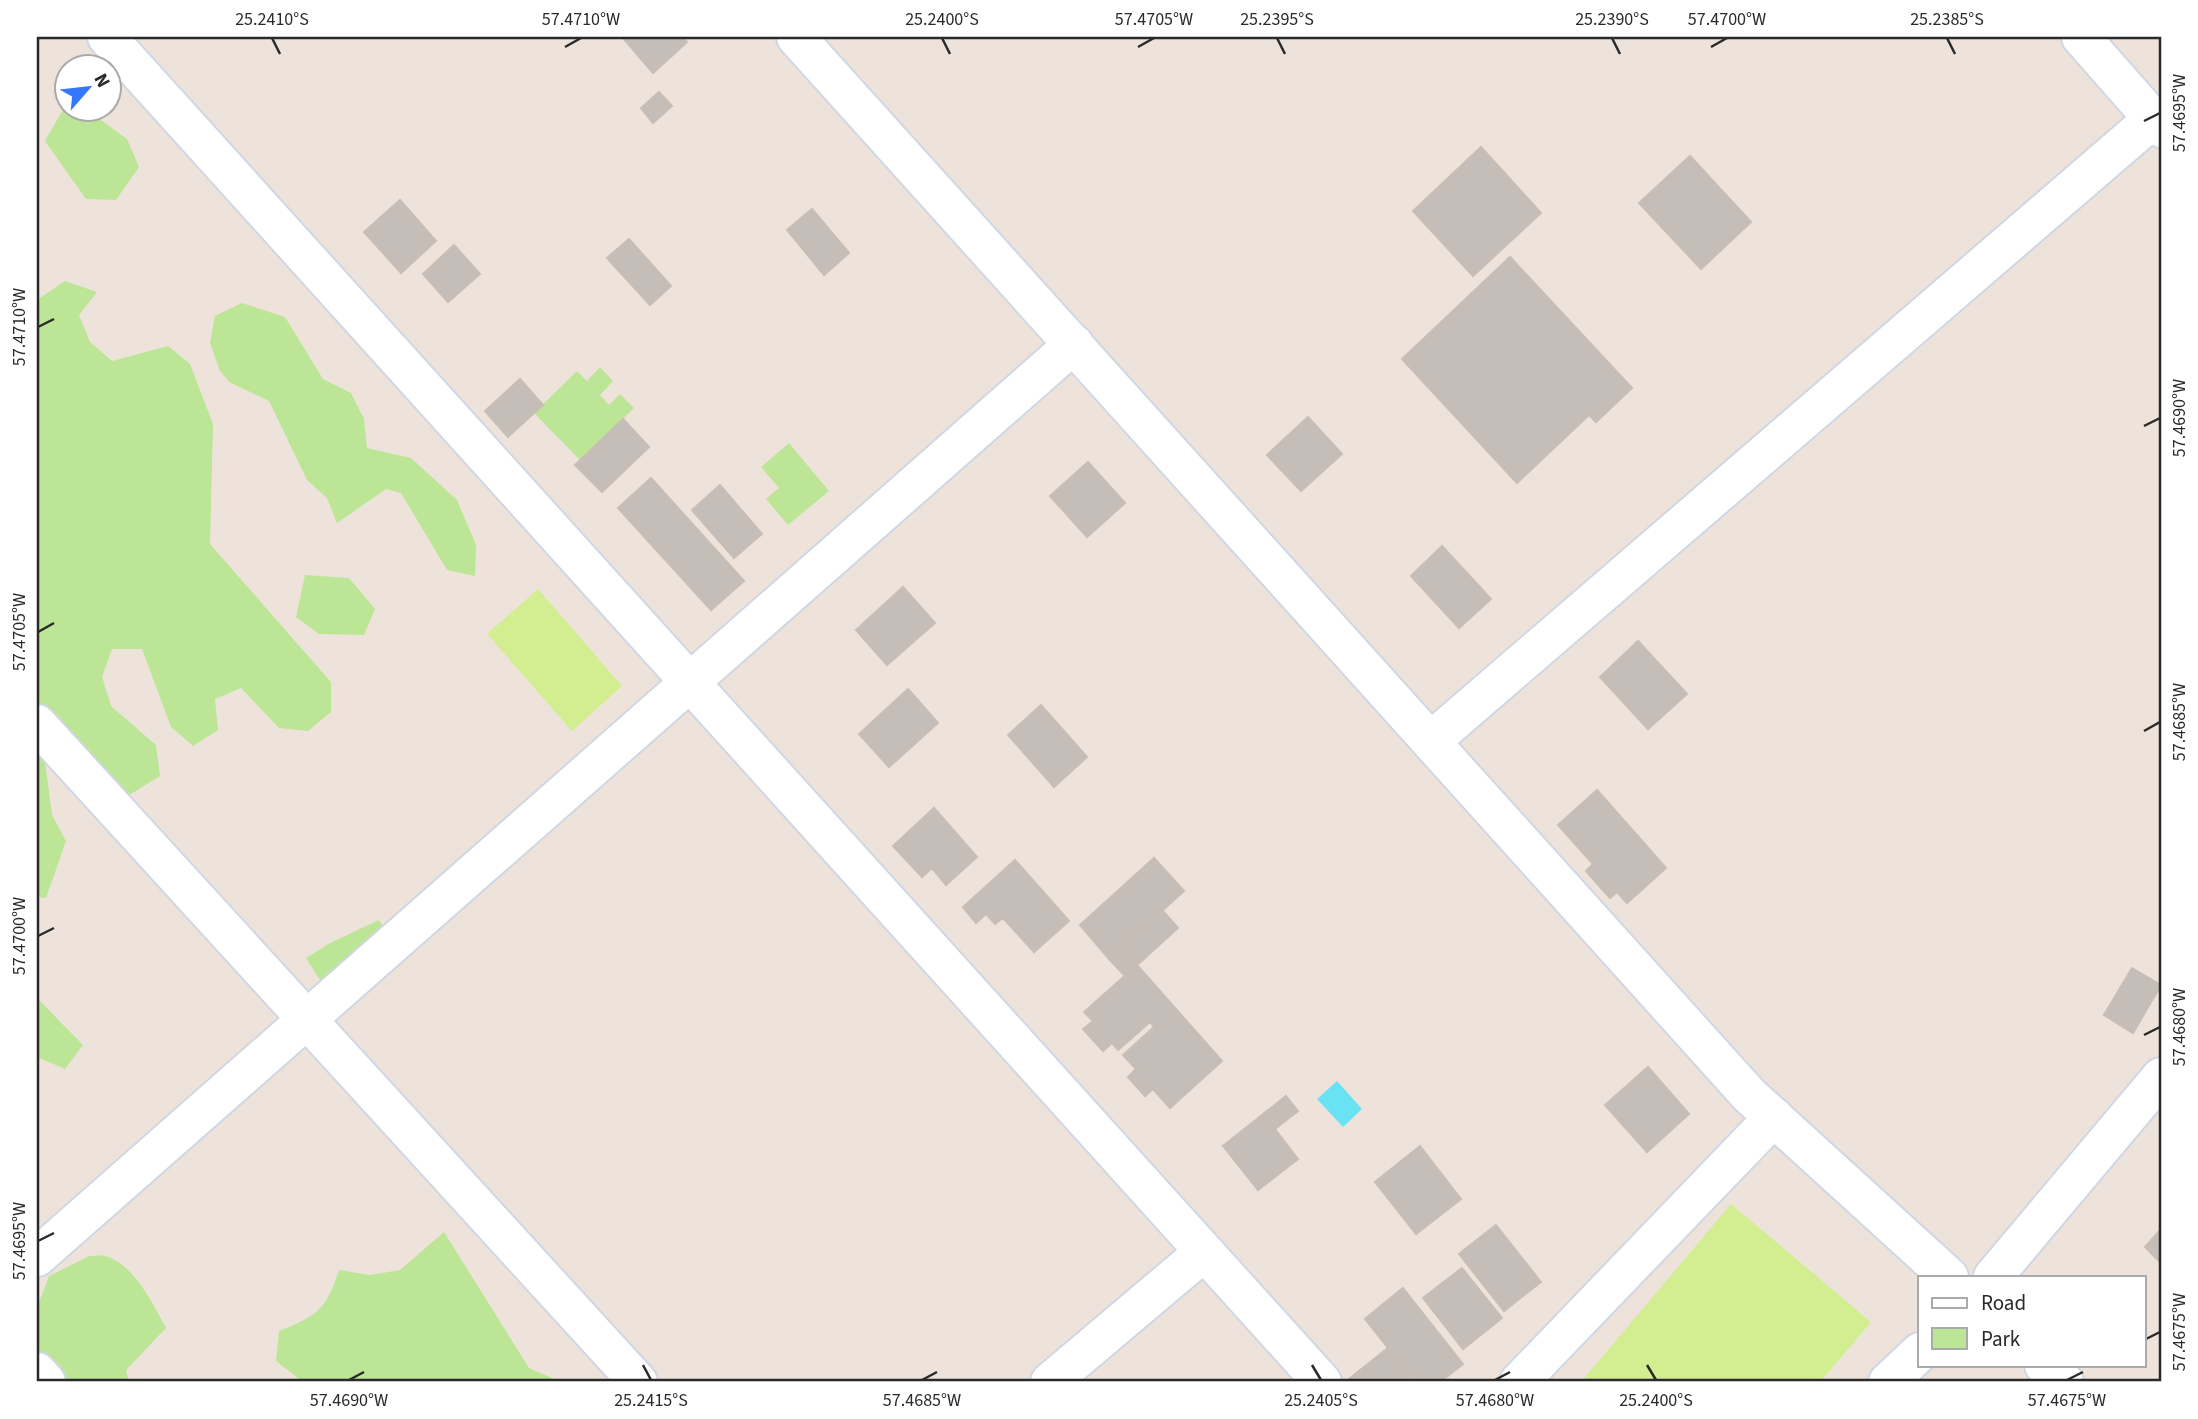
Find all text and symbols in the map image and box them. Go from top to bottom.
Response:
text: 25.2410°S [235,7,309,32]
text: 57.4710°W [542,7,620,32]
text: 25.2400°S [905,7,979,32]
text: 57.4705°W [1115,7,1193,32]
text: 25.2395°S [1240,7,1314,32]
text: 25.2390°S [1575,7,1649,32]
text: 57.4700°W [1688,7,1766,32]
text: 25.2385°S [1910,7,1984,32]
north arrow [52,52,122,122]
text: N [87,69,117,93]
text: 57.4695°W [2167,74,2192,152]
text: 57.4710°W [7,288,32,366]
text: 57.4690°W [2167,379,2192,457]
text: 57.4705°W [7,593,32,671]
text: 57.4685°W [2167,683,2192,761]
text: 57.4700°W [7,897,32,975]
text: 57.4680°W [2167,988,2192,1066]
text: 57.4695°W [7,1202,32,1280]
legend [1918,1276,2146,1366]
text: Road [1981,1288,2026,1318]
text: 57.4675°W [2167,1293,2192,1371]
text: Park [1981,1324,2021,1354]
text: 57.4690°W [310,1388,388,1413]
text: 25.2415°S [614,1388,688,1413]
text: 57.4685°W [883,1388,961,1413]
text: 25.2405°S [1284,1388,1358,1413]
text: 57.4680°W [1456,1388,1534,1413]
text: 25.2400°S [1619,1388,1693,1413]
text: 57.4675°W [2028,1388,2106,1413]

